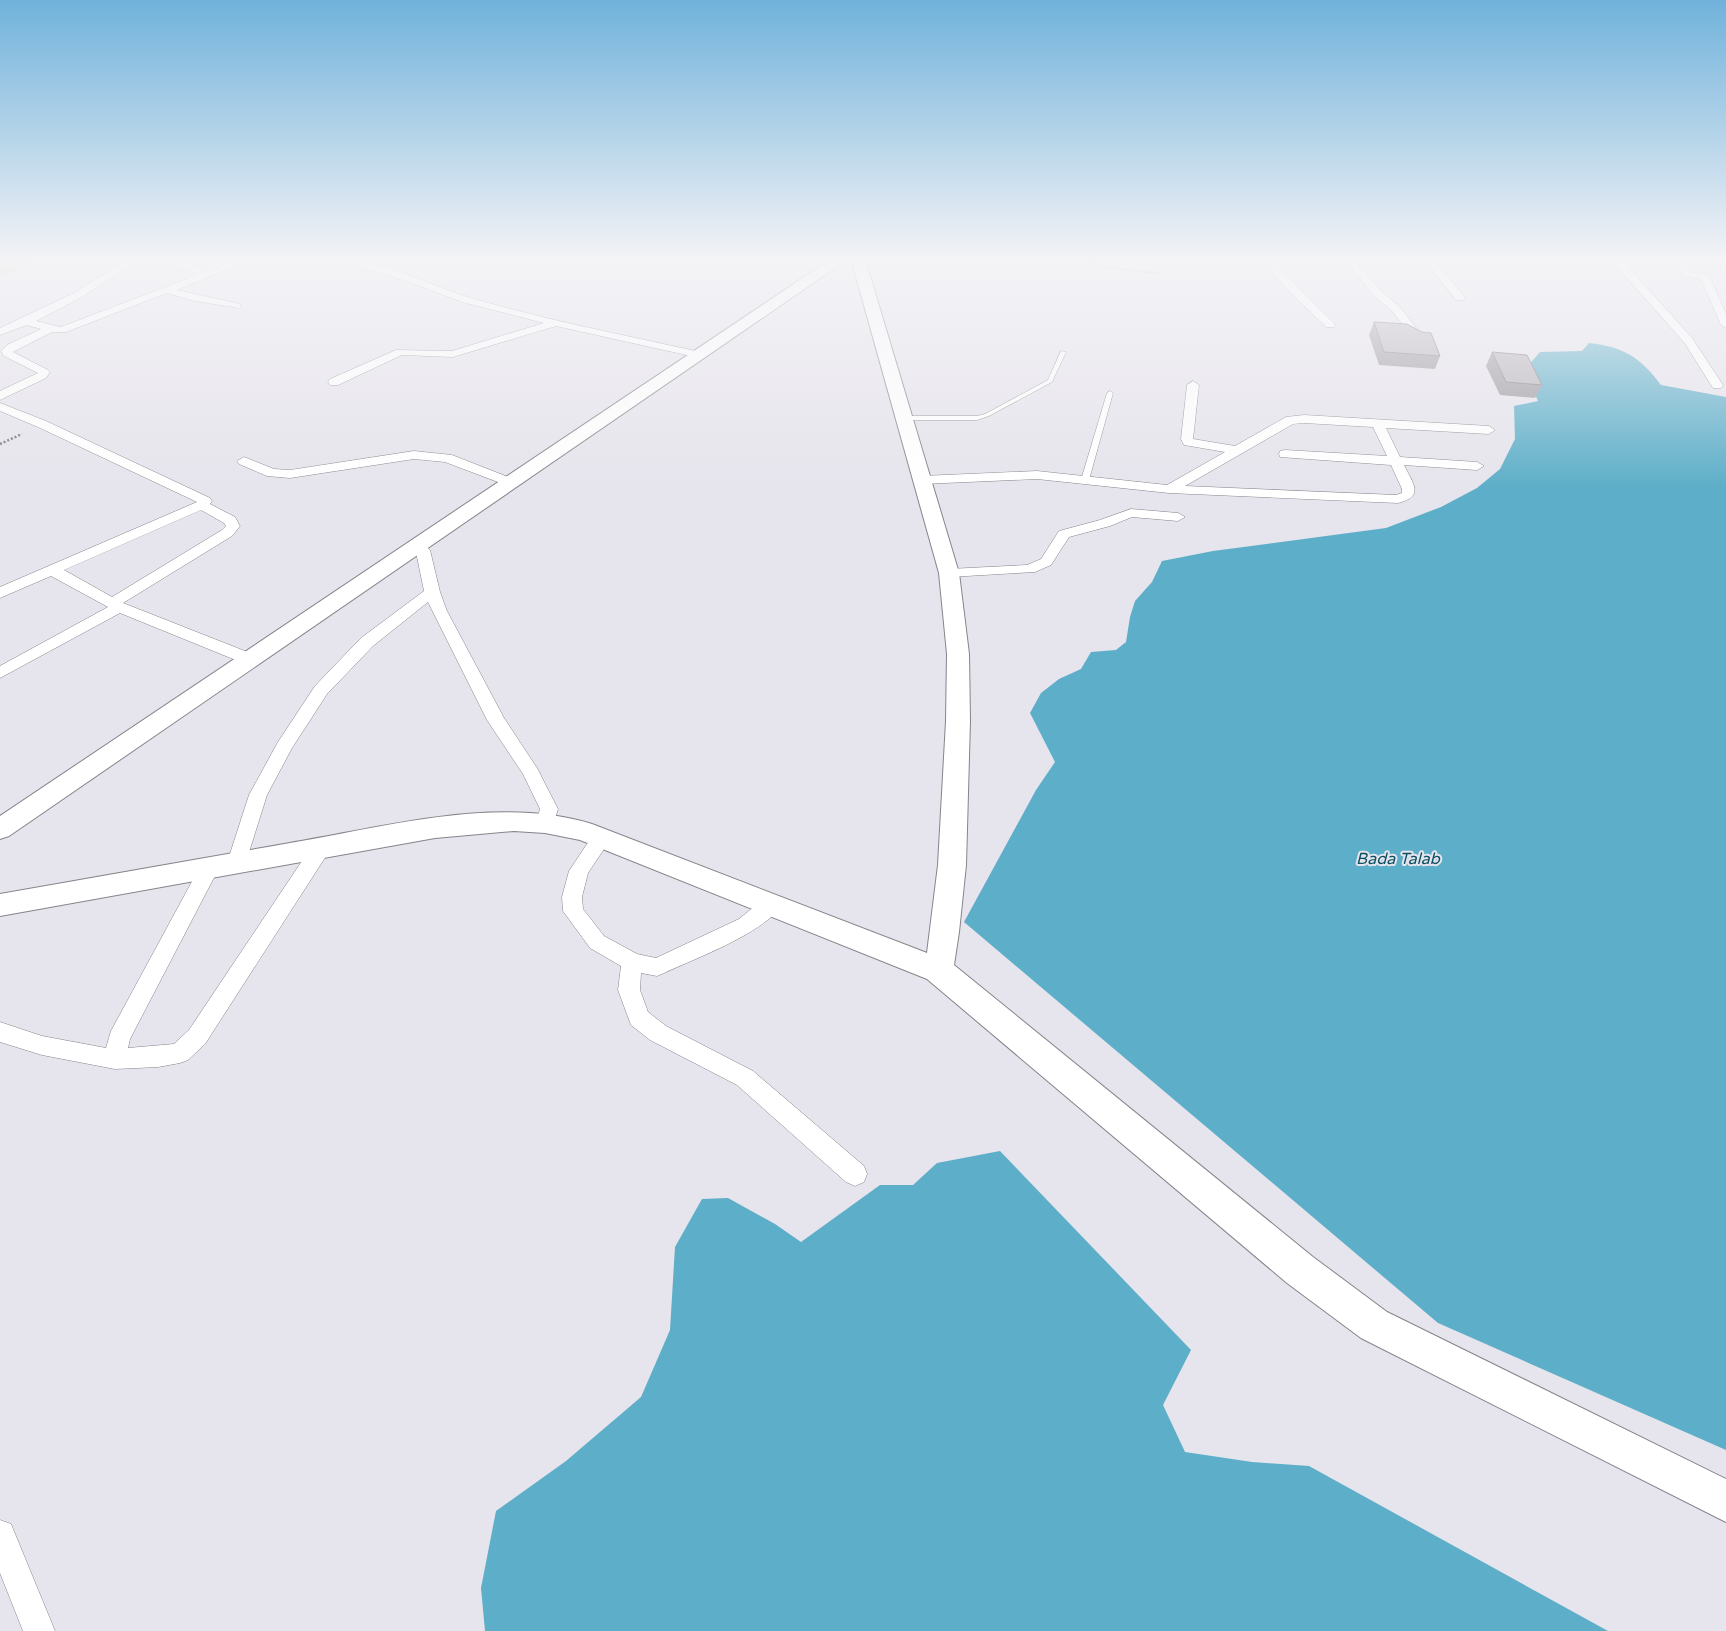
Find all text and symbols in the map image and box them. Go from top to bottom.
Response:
water label: Bada Talab [1356,849,1441,869]

